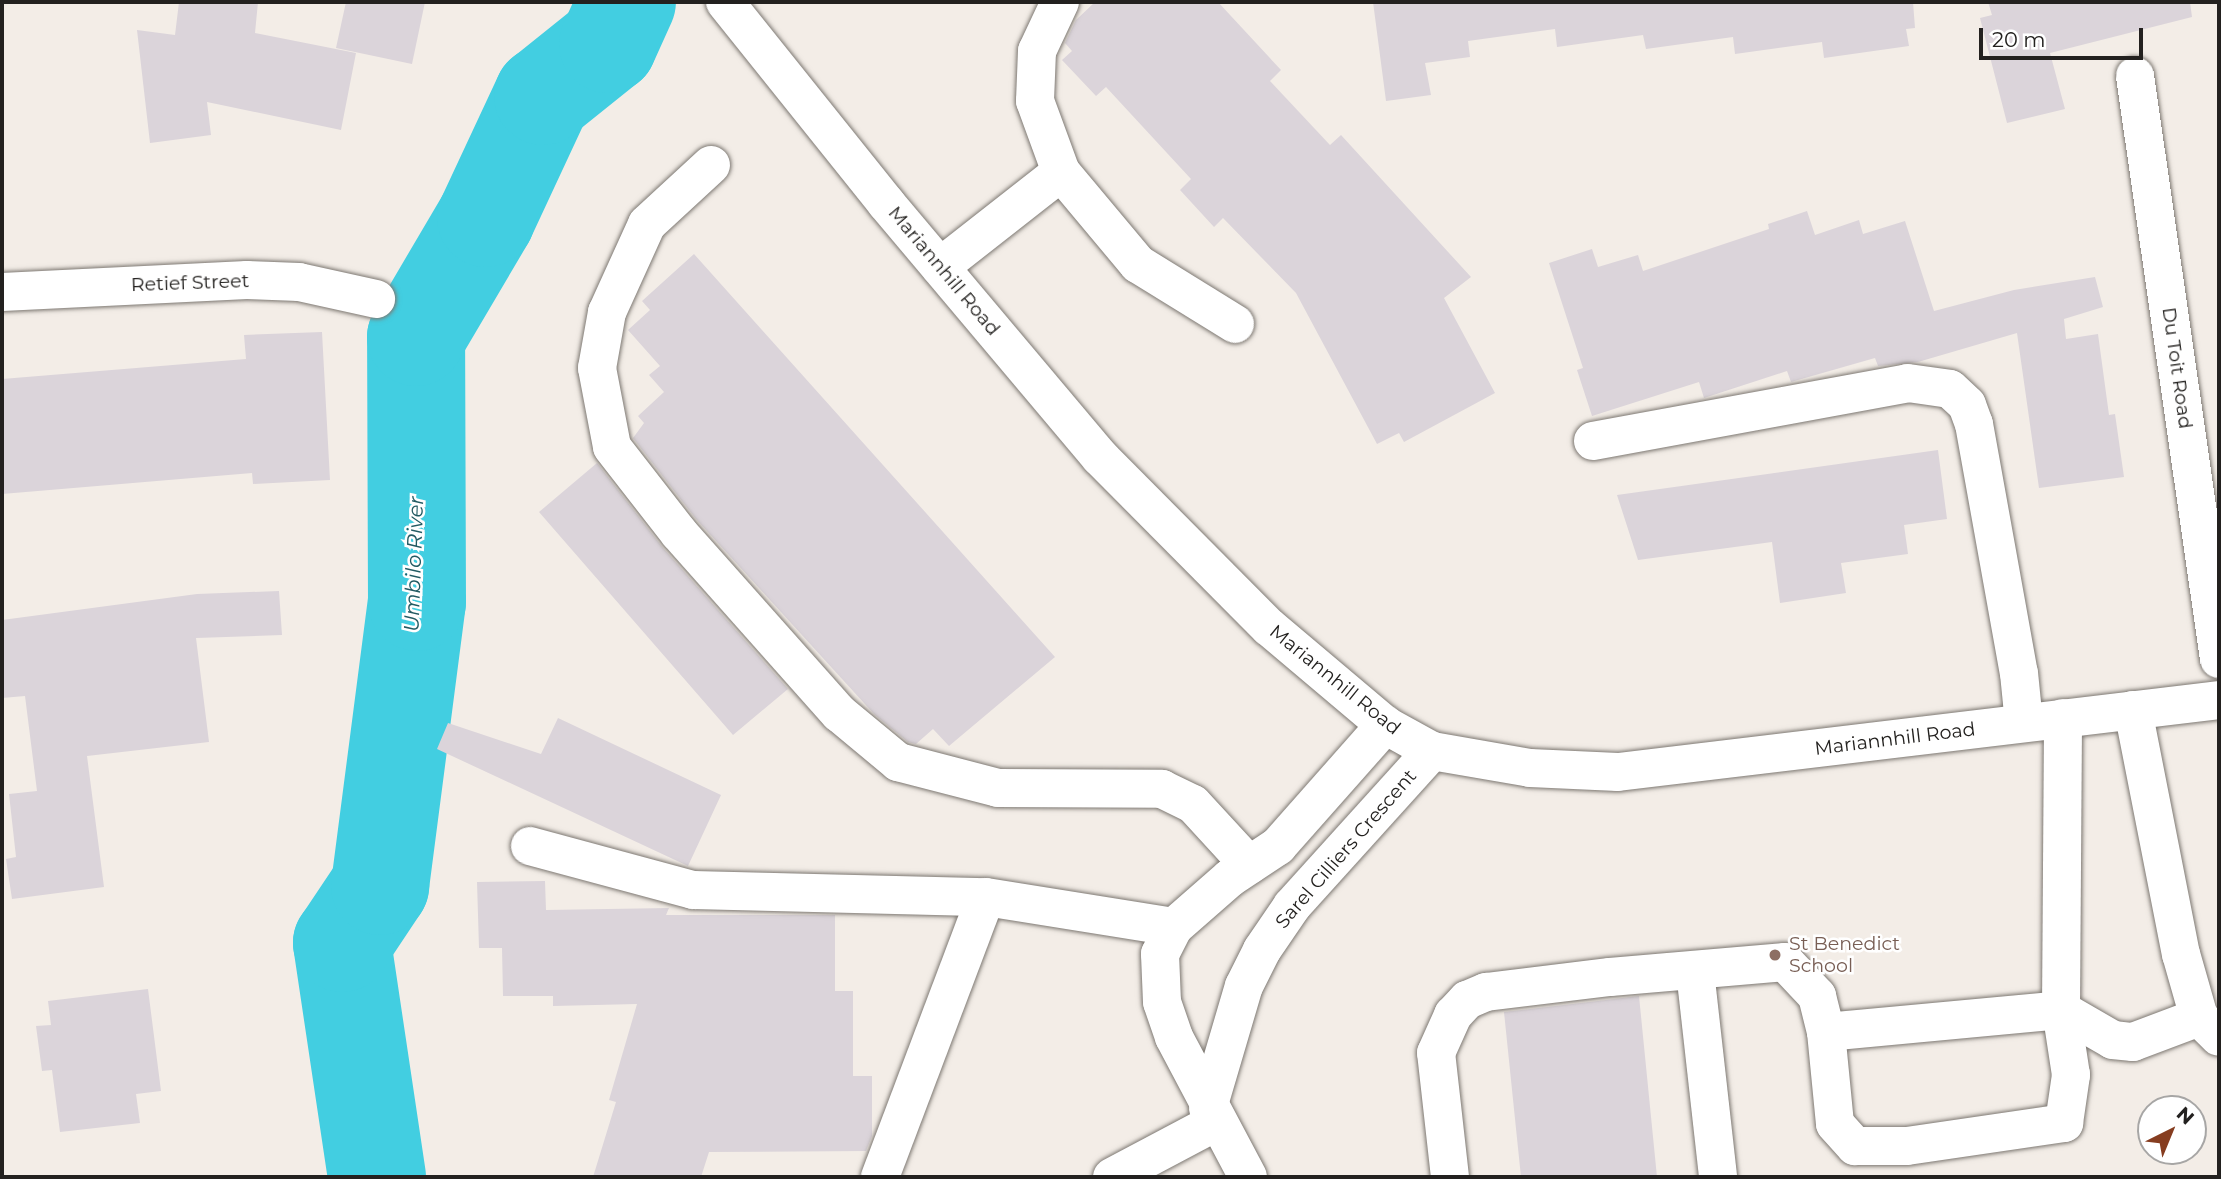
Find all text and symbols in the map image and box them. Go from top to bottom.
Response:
scale bar [1983,14,2148,58]
text: 20 m [1992,27,2046,52]
street label: Mariannhill Road [883,202,1005,340]
street label: Retief Street [130,270,250,296]
street label: Du Toit Road [2157,306,2197,430]
water label: Umbilo River [399,496,429,632]
street label: Mariannhill Road [1265,620,1405,740]
street label: Mariannhill Road [1813,718,1977,760]
street label: Sarel Cilliers Crescent [1271,765,1421,933]
place label: St Benedict School [1789,933,1900,977]
marker: St Benedict School [1767,947,1783,963]
north arrow [2137,1095,2207,1165]
text: N [2172,1102,2199,1129]

